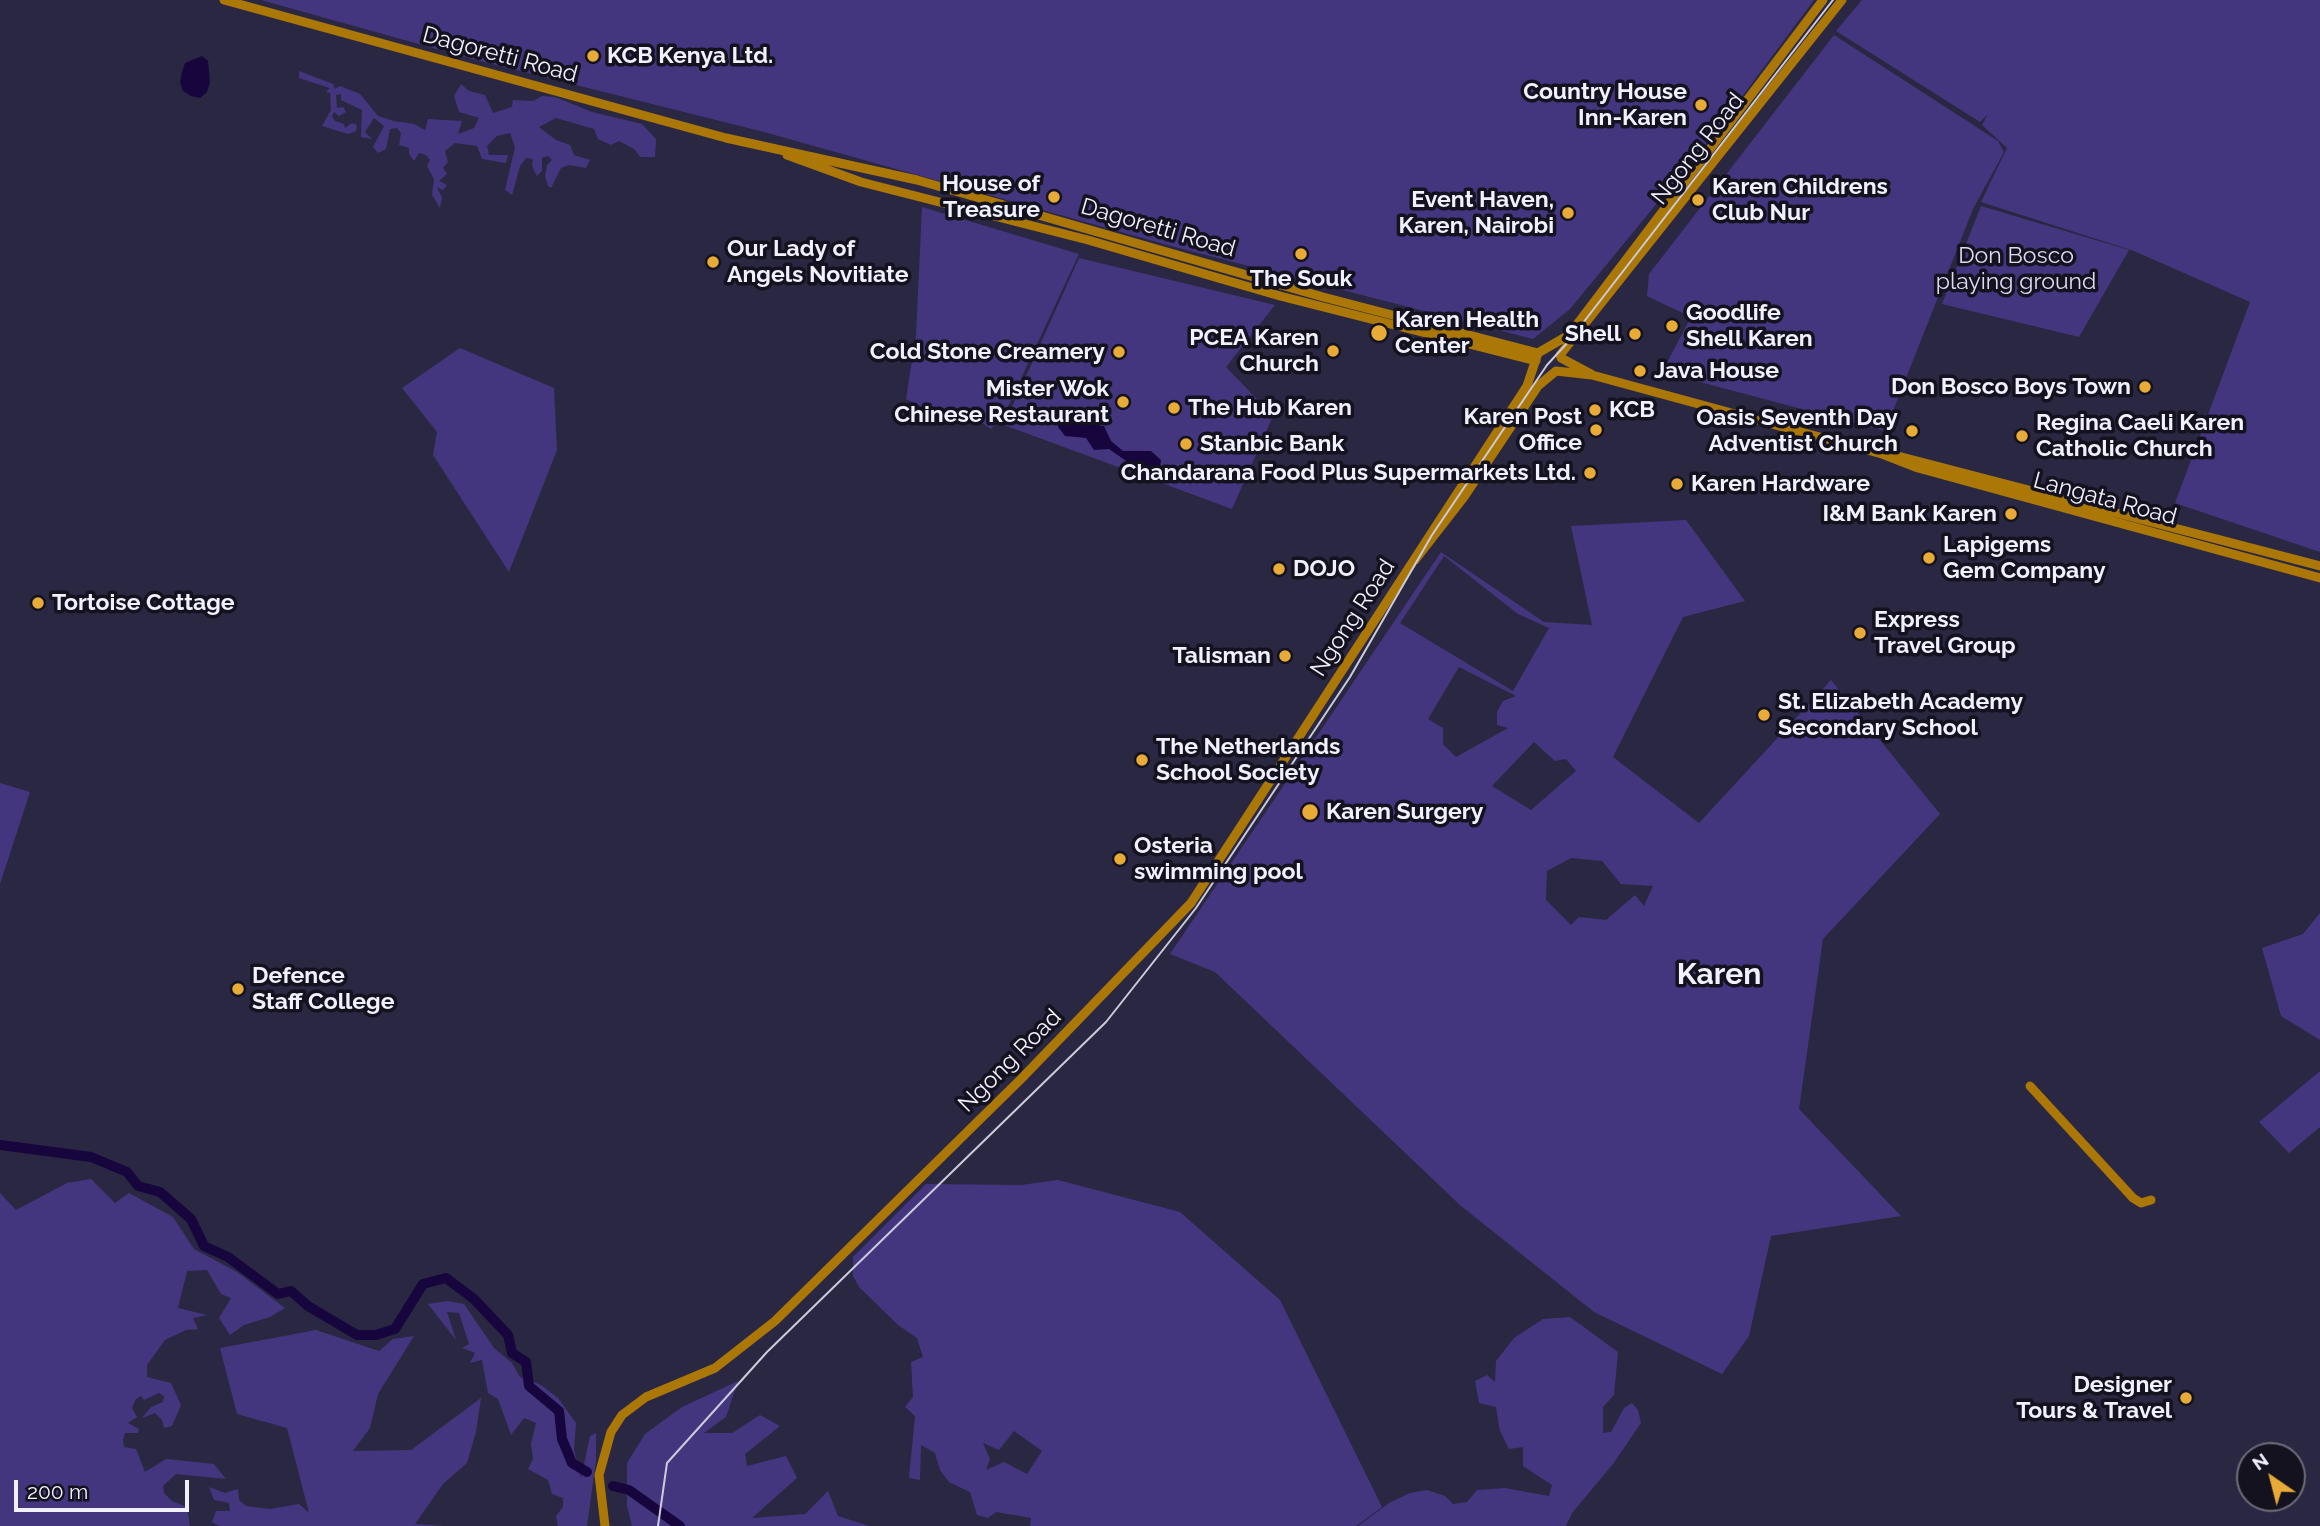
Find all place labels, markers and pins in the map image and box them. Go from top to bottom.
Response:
place label: KCB Kenya Ltd. [607,42,773,70]
marker: KCB Kenya Ltd. [585,48,601,64]
place label: Country House Inn-Karen [1523,78,1687,132]
marker: Country House Inn-Karen [1693,97,1709,113]
place label: House of Treasure [942,170,1040,224]
place label: Karen Childrens Club Nur [1712,173,1888,227]
place label: Event Haven, Karen, Nairobi [1399,186,1554,240]
marker: House of Treasure [1046,189,1062,205]
marker: Karen Childrens Club Nur [1690,192,1706,208]
marker: Event Haven, Karen, Nairobi [1560,205,1576,221]
place label: Our Lady of Angels Novitiate [727,235,909,289]
marker: The Souk [1293,246,1309,262]
marker: Our Lady of Angels Novitiate [705,254,721,270]
place label: The Souk [1250,265,1352,293]
place label: Goodlife Shell Karen [1686,299,1813,353]
place label: Karen Health Center [1395,306,1539,360]
marker: Goodlife Shell Karen [1664,318,1680,334]
place label: Shell [1565,320,1621,348]
marker: Karen Health Center [1369,323,1389,343]
place label: PCEA Karen Church [1189,324,1319,378]
marker: Shell [1627,326,1643,342]
place label: Cold Stone Creamery [870,338,1105,366]
marker: PCEA Karen Church [1325,343,1341,359]
marker: Cold Stone Creamery [1111,344,1127,360]
place label: Java House [1654,357,1779,385]
marker: Java House [1632,363,1648,379]
place label: Don Bosco Boys Town [1891,373,2131,401]
place label: Mister Wok Chinese Restaurant [894,375,1109,429]
marker: Don Bosco Boys Town [2137,379,2153,395]
marker: Mister Wok Chinese Restaurant [1115,394,1131,410]
place label: The Hub Karen [1188,394,1352,422]
place label: KCB [1609,396,1655,424]
marker: The Hub Karen [1166,400,1182,416]
marker: KCB [1587,402,1603,418]
place label: Karen Post Office [1463,403,1582,457]
place label: Oasis Seventh Day Adventist Church [1696,404,1898,458]
place label: Regina Caeli Karen Catholic Church [2036,409,2244,463]
marker: Karen Post Office [1588,422,1604,438]
marker: Oasis Seventh Day Adventist Church [1904,423,1920,439]
marker: Regina Caeli Karen Catholic Church [2014,428,2030,444]
place label: Stanbic Bank [1200,430,1344,458]
marker: Stanbic Bank [1178,436,1194,452]
place label: Chandarana Food Plus Supermarkets Ltd. [1121,459,1576,487]
marker: Chandarana Food Plus Supermarkets Ltd. [1582,465,1598,481]
place label: Karen Hardware [1691,470,1870,498]
marker: Karen Hardware [1669,476,1685,492]
place label: I&M Bank Karen [1823,500,1997,528]
marker: I&M Bank Karen [2003,506,2019,522]
place label: Lapigems Gem Company [1943,531,2106,585]
marker: Lapigems Gem Company [1921,550,1937,566]
place label: DOJO [1293,555,1355,583]
marker: DOJO [1271,561,1287,577]
place label: Tortoise Cottage [52,589,235,617]
marker: Tortoise Cottage [30,595,46,611]
place label: Express Travel Group [1874,606,2016,660]
marker: Express Travel Group [1852,625,1868,641]
place label: Talisman [1173,642,1271,670]
marker: Talisman [1277,648,1293,664]
place label: St. Elizabeth Academy Secondary School [1778,688,2023,742]
marker: St. Elizabeth Academy Secondary School [1756,707,1772,723]
place label: The Netherlands School Society [1156,733,1340,787]
marker: The Netherlands School Society [1134,752,1150,768]
place label: Karen Surgery [1326,798,1483,826]
marker: Karen Surgery [1300,802,1320,822]
place label: Osteria swimming pool [1134,832,1303,886]
marker: Osteria swimming pool [1112,851,1128,867]
place label: Defence Staff College [252,962,394,1016]
marker: Defence Staff College [230,981,246,997]
place label: Designer Tours & Travel [2016,1371,2172,1425]
marker: Designer Tours & Travel [2178,1390,2194,1406]

